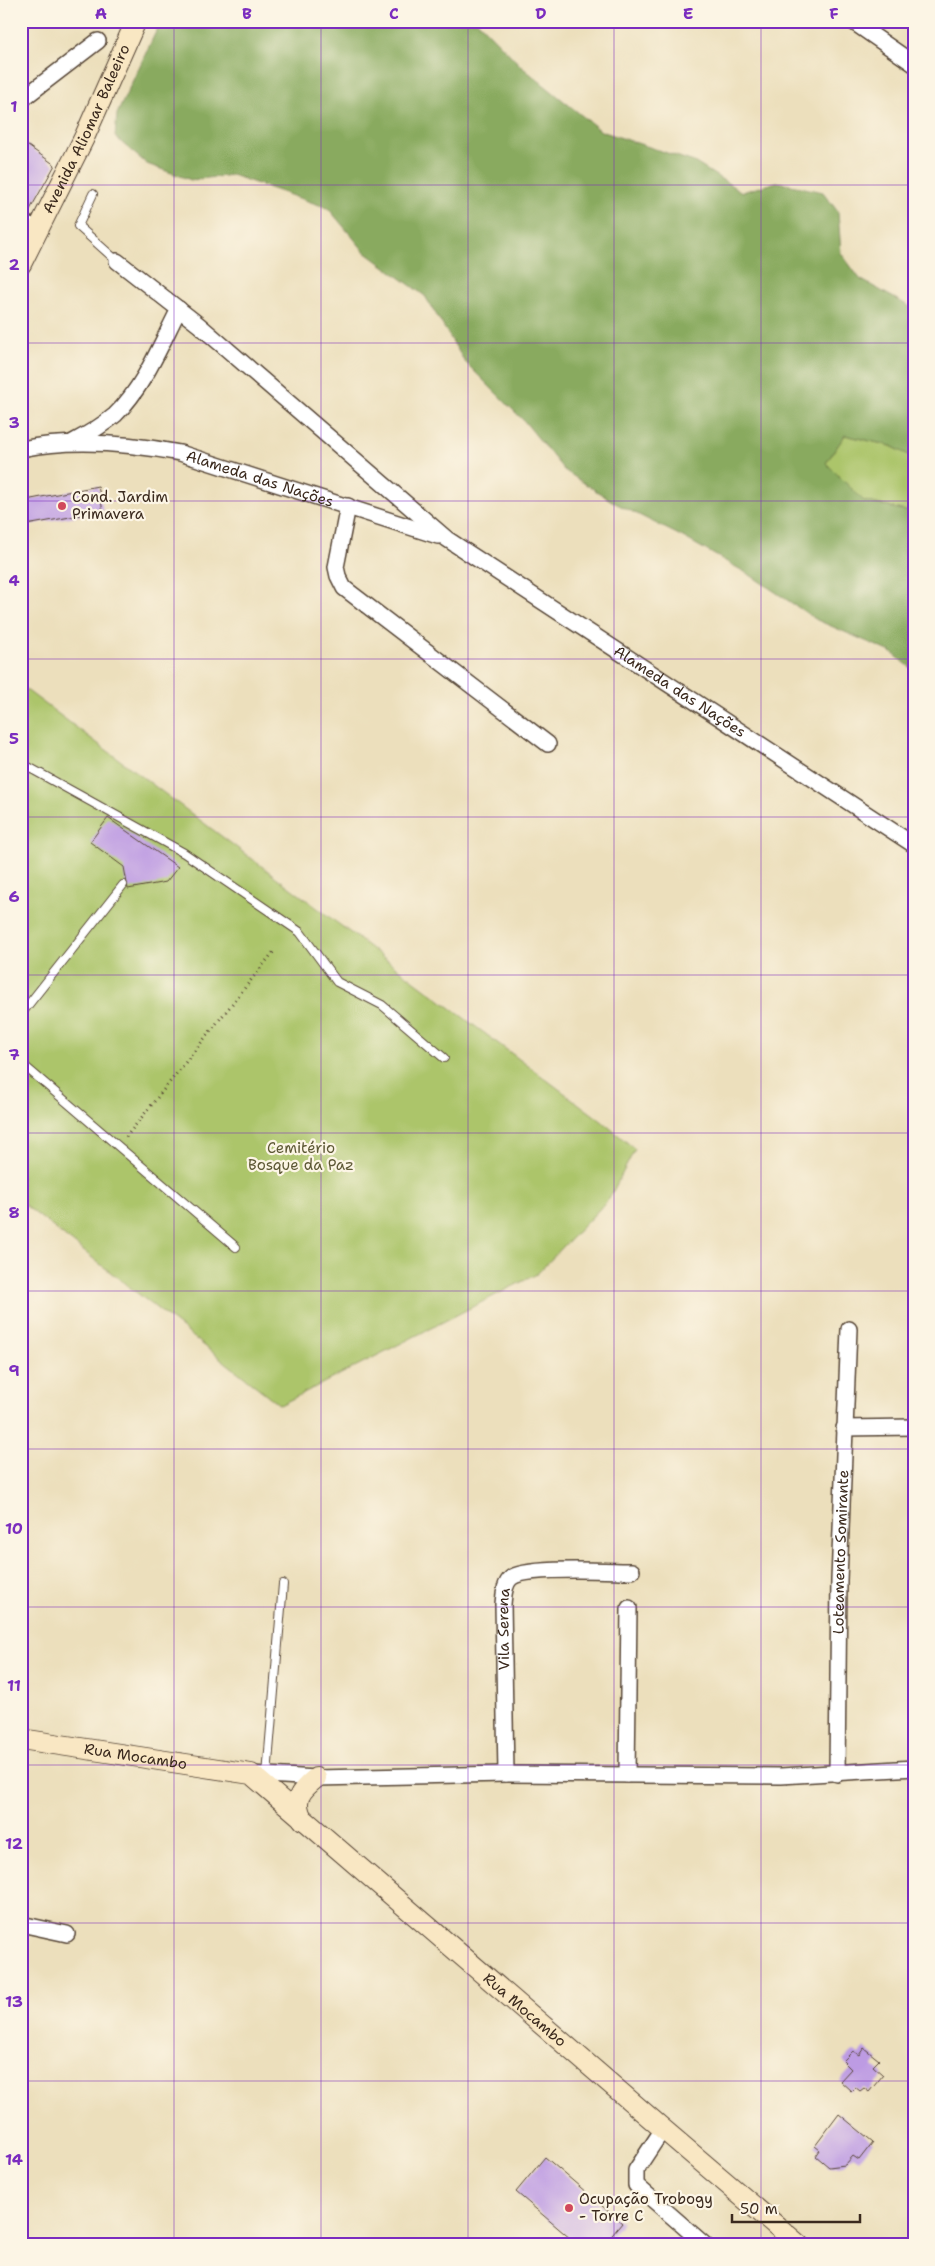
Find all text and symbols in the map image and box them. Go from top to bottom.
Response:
text: A [95,3,107,24]
text: B [242,3,252,24]
text: C [389,3,399,24]
text: D [535,3,547,24]
text: E [683,3,693,24]
text: F [829,3,839,24]
street label: Avenida Aliomar Baleeiro [38,41,134,217]
text: 1 [10,96,18,117]
text: 2 [8,254,20,275]
text: 3 [8,412,20,433]
street label: Alameda das Nações [184,446,336,512]
place label: Cond. Jardim Primavera [72,487,168,524]
marker: Cond. Jardim Primavera [56,500,68,512]
text: 4 [8,570,20,591]
street label: Alameda das Nações [610,641,750,742]
text: 5 [9,728,19,749]
text: 6 [8,886,20,907]
text: 7 [8,1044,20,1065]
park label: Cemitério Bosque da Paz [248,1138,354,1175]
text: 8 [8,1202,20,1223]
text: 9 [8,1360,20,1381]
street label: Loteamento Somirante [828,1470,853,1634]
text: 10 [5,1518,23,1539]
street label: Vila Serena [493,1586,515,1671]
text: 11 [7,1675,21,1696]
street label: Rua Mocambo [83,1739,189,1774]
text: 12 [5,1833,23,1854]
street label: Rua Mocambo [479,1968,571,2051]
text: 13 [5,1991,23,2012]
text: 14 [5,2149,23,2170]
place label: Ocupação Trobogy - Torre C [579,2189,713,2226]
scale bar [732,2191,860,2223]
text: 50 m [740,2199,778,2219]
marker: Ocupação Trobogy - Torre C [563,2202,575,2214]

